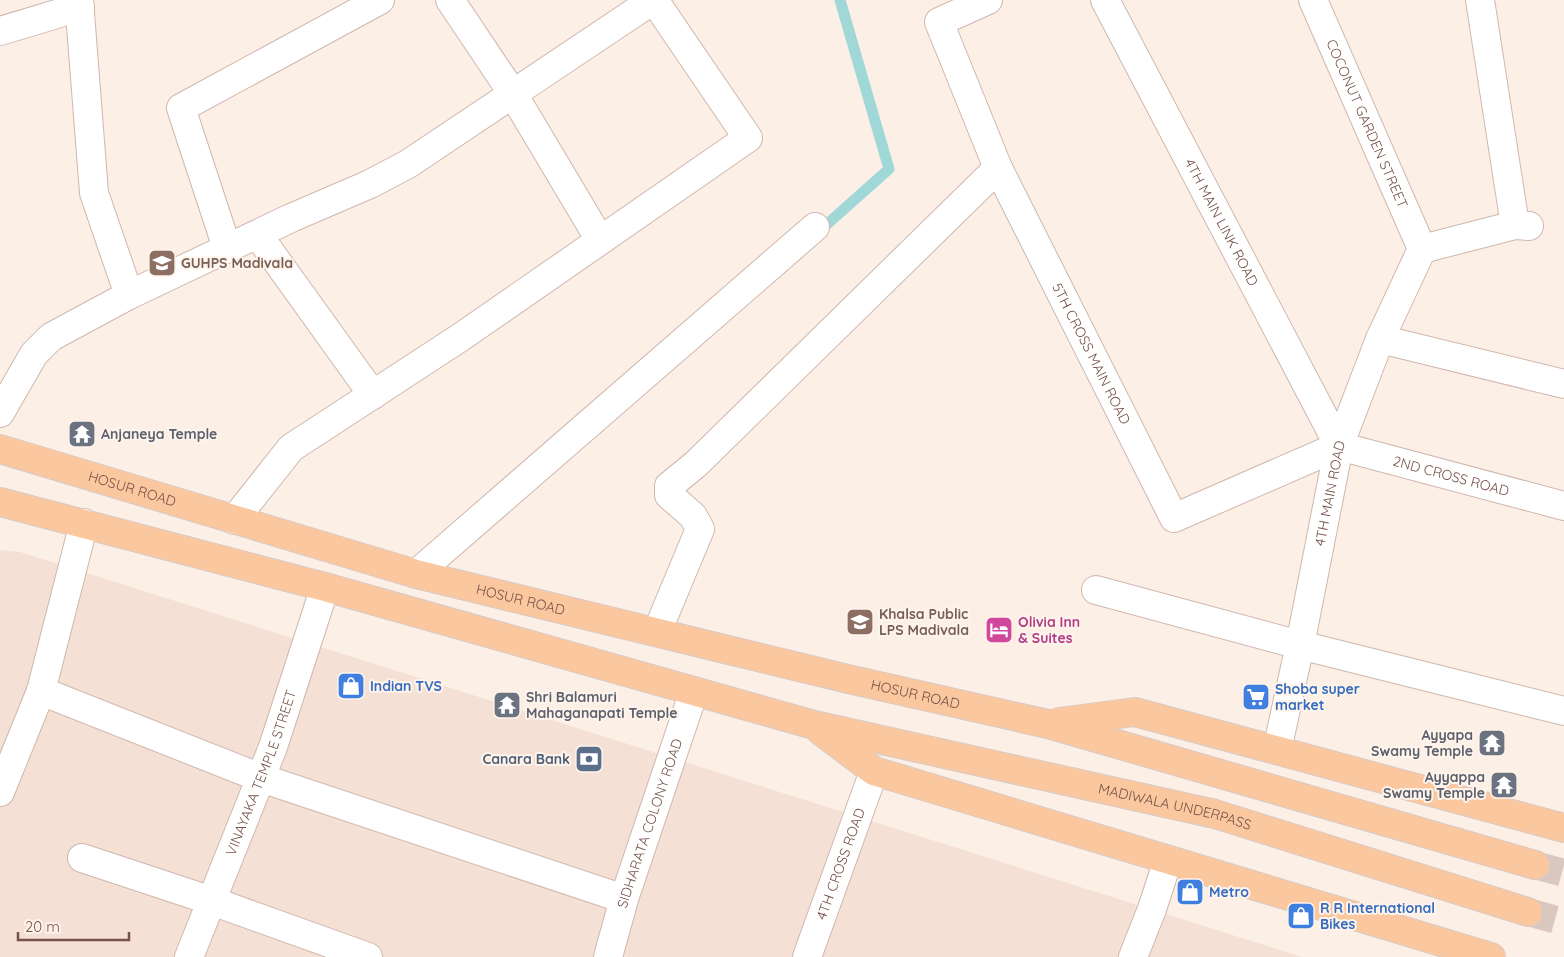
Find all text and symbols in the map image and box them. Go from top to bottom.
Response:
street label: COCONUT GARDEN STREET [1322,36,1412,211]
street label: 4TH MAIN LINK ROAD [1181,155,1262,289]
school or university icon: GUHPS Madivala [147,248,177,278]
place label: GUHPS Madivala [181,254,293,272]
street label: 5TH CROSS MAIN ROAD [1048,280,1134,427]
temple icon: Anjaneya Temple [67,419,97,449]
place label: Anjaneya Temple [101,425,217,443]
street label: 4TH MAIN ROAD [1311,438,1349,548]
street label: 2ND CROSS ROAD [1391,452,1511,500]
street label: HOSUR ROAD [86,467,178,510]
street label: HOSUR ROAD [474,580,567,619]
place label: Khalsa Public LPS Madivala [879,605,969,639]
school or university icon: Khalsa Public LPS Madivala [845,607,875,637]
place label: Olivia Inn & Suites [1018,613,1080,647]
hotel icon: Olivia Inn & Suites [984,615,1014,645]
shop icon: Indian TVS [336,671,366,701]
street label: HOSUR ROAD [869,675,962,713]
place label: Indian TVS [370,677,442,695]
place label: Shoba super market [1275,680,1360,714]
supermarket icon: Shoba super market [1241,682,1271,712]
street label: VINAYAKA TEMPLE STREET [222,687,300,858]
place label: Shri Balamuri Mahaganapati Temple [526,688,678,722]
temple icon: Shri Balamuri Mahaganapati Temple [492,690,522,720]
place label: Ayyapa Swamy Temple [1371,726,1473,760]
temple icon: Ayyapa Swamy Temple [1477,728,1507,758]
street label: SIDHARATA COLONY ROAD [613,736,686,910]
bank icon: Canara Bank [574,744,604,774]
place label: Canara Bank [482,750,570,768]
place label: Ayyappa Swamy Temple [1383,768,1485,802]
temple icon: Ayyappa Swamy Temple [1489,770,1519,800]
street label: MADIWALA UNDERPASS [1097,779,1254,834]
street label: 4TH CROSS ROAD [812,806,869,922]
shop icon: Metro [1175,877,1205,907]
place label: Metro [1209,883,1249,901]
place label: R R International Bikes [1320,899,1435,933]
shop icon: R R International Bikes [1286,901,1316,931]
scale bar [18,910,129,942]
text: 20 m [25,917,60,936]

